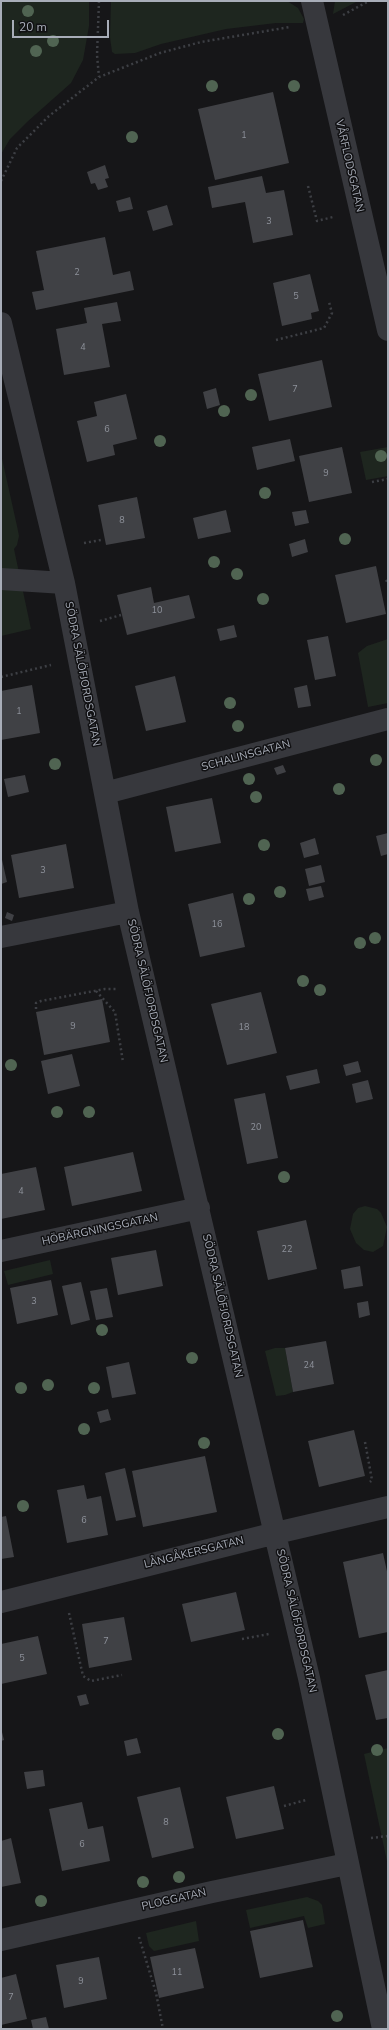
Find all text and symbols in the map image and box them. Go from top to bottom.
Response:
scale bar [14,12,111,38]
text: 20 m [19,19,47,35]
street label: VÅRFLODSGATAN [332,119,366,213]
house number: 1 [241,131,247,141]
house number: 3 [266,217,272,227]
house number: 2 [74,268,80,278]
house number: 5 [293,292,299,302]
house number: 4 [80,343,86,353]
house number: 7 [292,385,298,395]
house number: 6 [104,425,110,435]
house number: 9 [323,469,329,479]
house number: 8 [119,516,125,526]
street label: SÖDRA SÄLÖFJORDSGATAN [61,601,103,747]
house number: 10 [152,606,162,616]
house number: 1 [16,707,22,717]
street label: SCHALINSGATAN [200,738,292,774]
house number: 3 [40,866,46,876]
street label: SÖDRA SÄLÖFJORDSGATAN [124,918,170,1064]
house number: 16 [212,920,222,930]
house number: 9 [70,1022,76,1032]
house number: 18 [239,1023,249,1033]
house number: 20 [251,1123,261,1133]
house number: 4 [18,1187,24,1197]
street label: HÖBÄRGNINGSGATAN [41,1211,159,1249]
street label: SÖDRA SÄLÖFJORDSGATAN [199,1233,245,1379]
house number: 22 [282,1245,292,1255]
house number: 3 [31,1297,37,1307]
house number: 24 [304,1361,314,1371]
house number: 6 [81,1516,87,1526]
street label: LÅNGÅKERSGATAN [143,1534,245,1572]
street label: SÖDRA SÄLÖFJORDSGATAN [273,1548,319,1694]
house number: 7 [103,1637,109,1647]
house number: 5 [19,1654,25,1664]
house number: 8 [163,1818,169,1828]
house number: 6 [79,1840,85,1850]
street label: PLOGGATAN [140,1886,208,1914]
house number: 11 [172,1968,182,1978]
house number: 9 [78,1977,84,1987]
house number: 7 [8,1993,14,2003]

